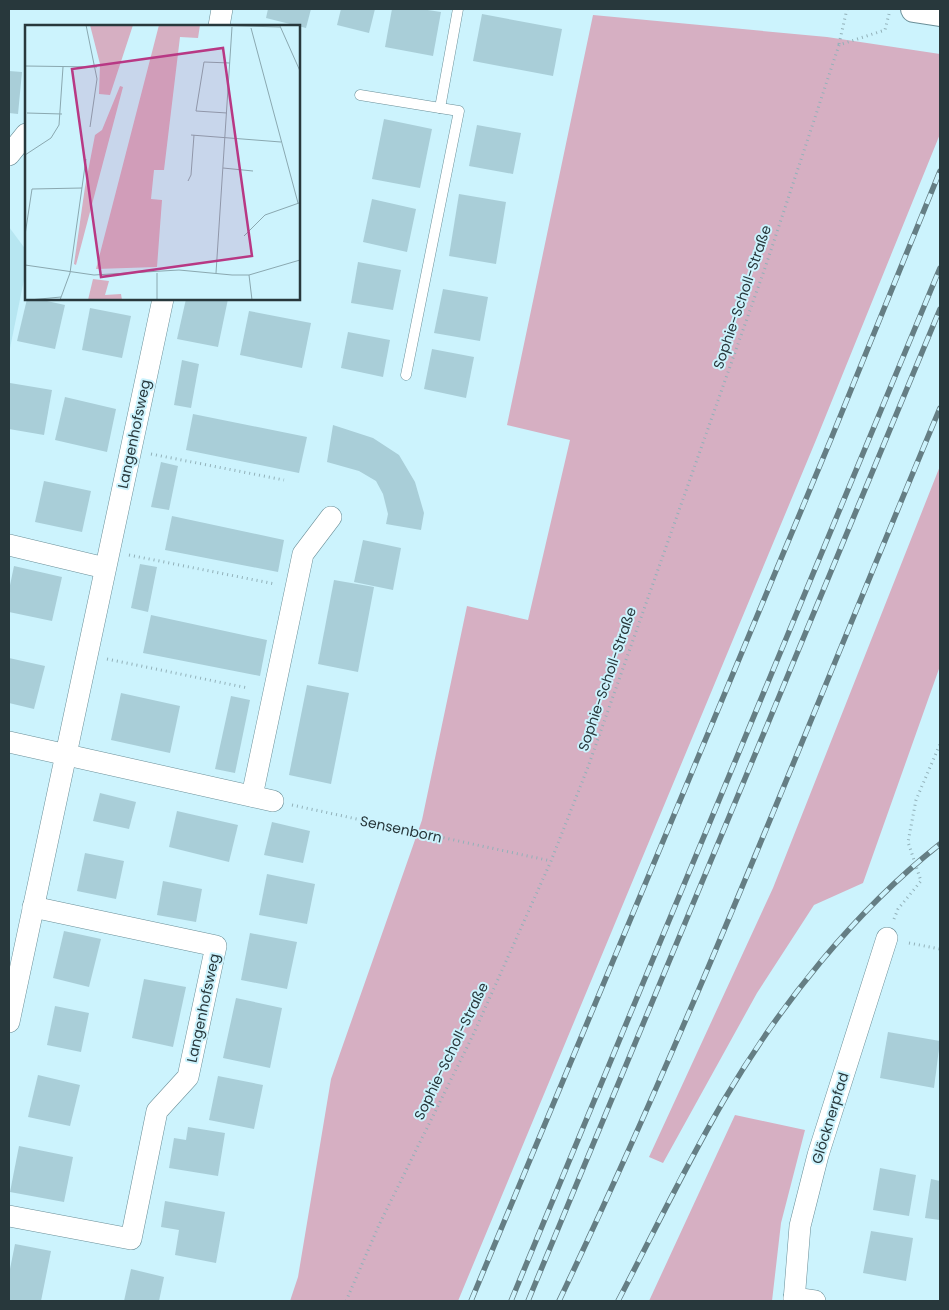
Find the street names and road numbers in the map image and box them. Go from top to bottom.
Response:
street label: Sophie-Scholl-Straße [708,222,776,372]
street label: Langenhofsweg [113,378,155,490]
street label: Sophie-Scholl-Straße [573,604,641,754]
street label: Sensenborn [358,811,444,847]
street label: Langenhofsweg [182,952,224,1064]
street label: Sophie-Scholl-Straße [409,979,493,1123]
street label: Glöcknerpfad [807,1070,853,1166]

